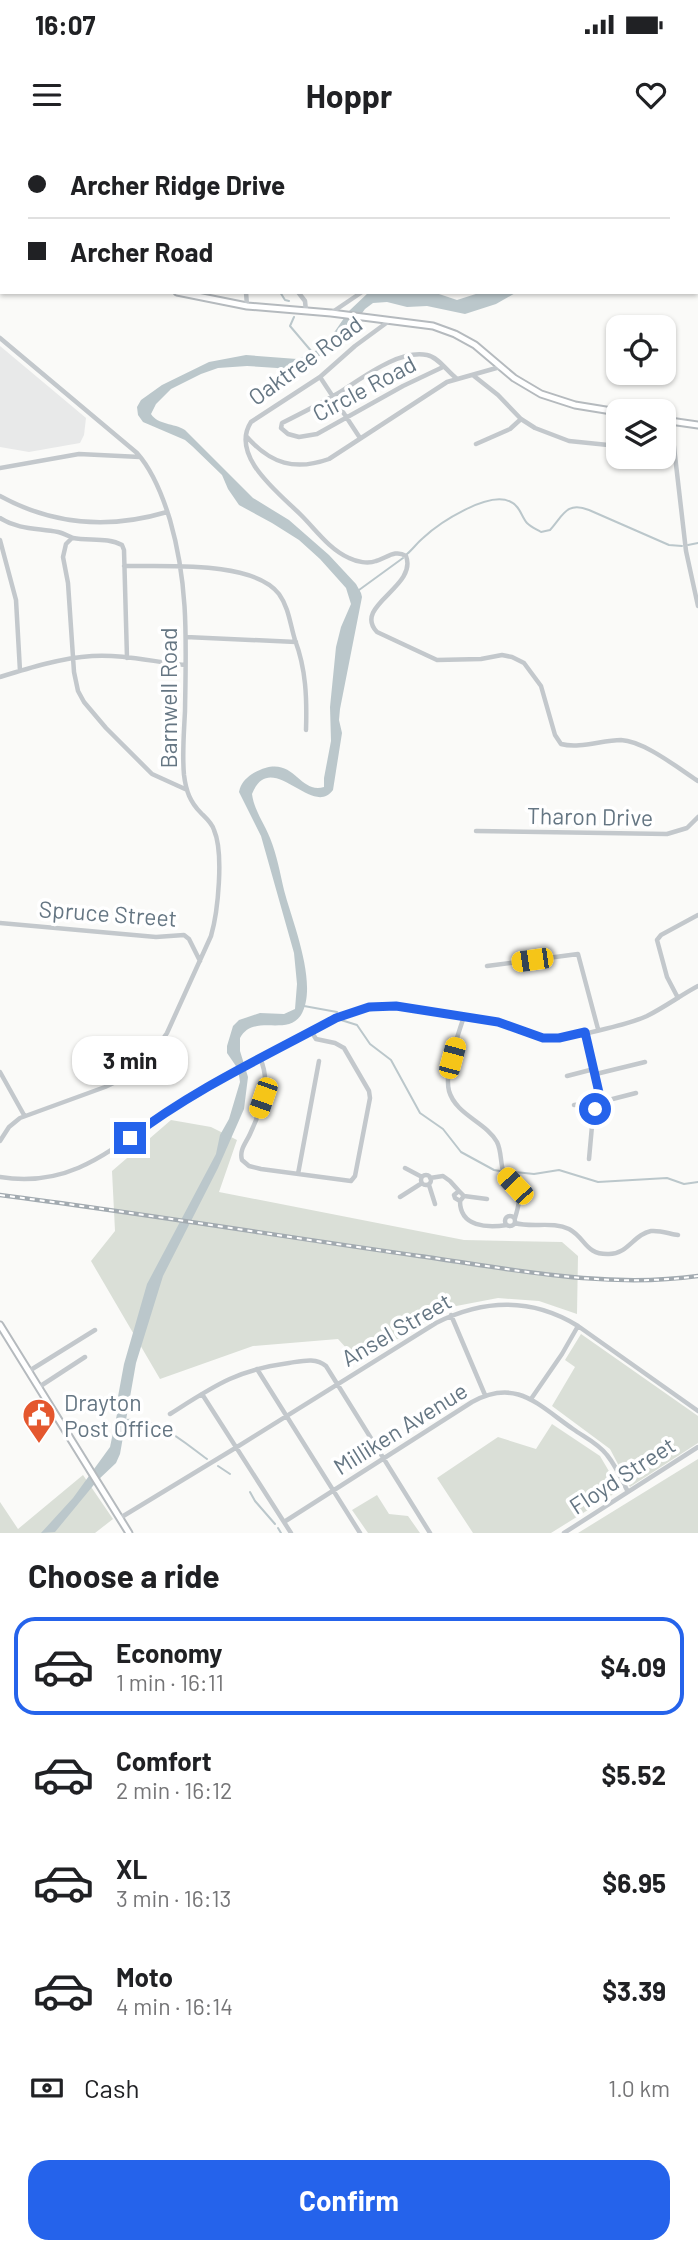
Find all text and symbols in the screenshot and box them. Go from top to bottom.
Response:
text: 16:07 [35,9,95,40]
icon: menu [28,76,66,114]
text: Hoppr [306,76,392,114]
icon: heart [632,76,670,114]
text: Archer Ridge Drive [70,169,285,200]
text: Archer Road [70,236,213,267]
street label: Oaktree Road [243,309,367,411]
map controls [606,315,676,469]
button: locate [606,315,676,385]
street label: Circle Road [308,349,420,427]
button: layers [606,399,676,469]
street label: Barnwell Road [154,627,182,769]
street label: Tharon Drive [527,801,653,831]
street label: Spruce Street [38,894,178,932]
car [510,947,555,973]
car [437,1035,468,1081]
callout: 3 min [72,1037,188,1086]
text: 3 min [103,1046,157,1074]
car [247,1075,280,1121]
route start [579,1093,611,1125]
route end [114,1122,146,1154]
car [493,1163,538,1209]
street label: Ansel Street [336,1286,456,1372]
street label: Milliken Avenue [328,1376,472,1480]
place label: Drayton Post Office [64,1388,174,1442]
public building icon: Drayton Post Office [20,1396,58,1445]
street label: Floyd Street [564,1430,680,1520]
text: Choose a ride [28,1556,220,1594]
icon: car [32,1635,95,1698]
text: Economy [116,1637,222,1668]
text: $4.09 [600,1651,666,1682]
text: 1 min · 16:11 [116,1668,224,1696]
icon: car [32,1743,95,1806]
text: Comfort [116,1745,212,1776]
text: $5.52 [602,1759,666,1790]
text: 2 min · 16:12 [116,1776,232,1804]
icon: car [32,1851,95,1914]
text: XL [116,1853,147,1884]
text: $6.95 [602,1867,666,1898]
text: 3 min · 16:13 [116,1884,231,1912]
icon: car [32,1959,95,2022]
text: Moto [116,1961,173,1992]
text: $3.39 [602,1975,666,2006]
text: 4 min · 16:14 [116,1992,233,2020]
icon: cash [28,2069,66,2107]
text: Cash [84,2072,139,2103]
text: 1.0 km [608,2074,670,2102]
button: Confirm [28,2160,670,2240]

